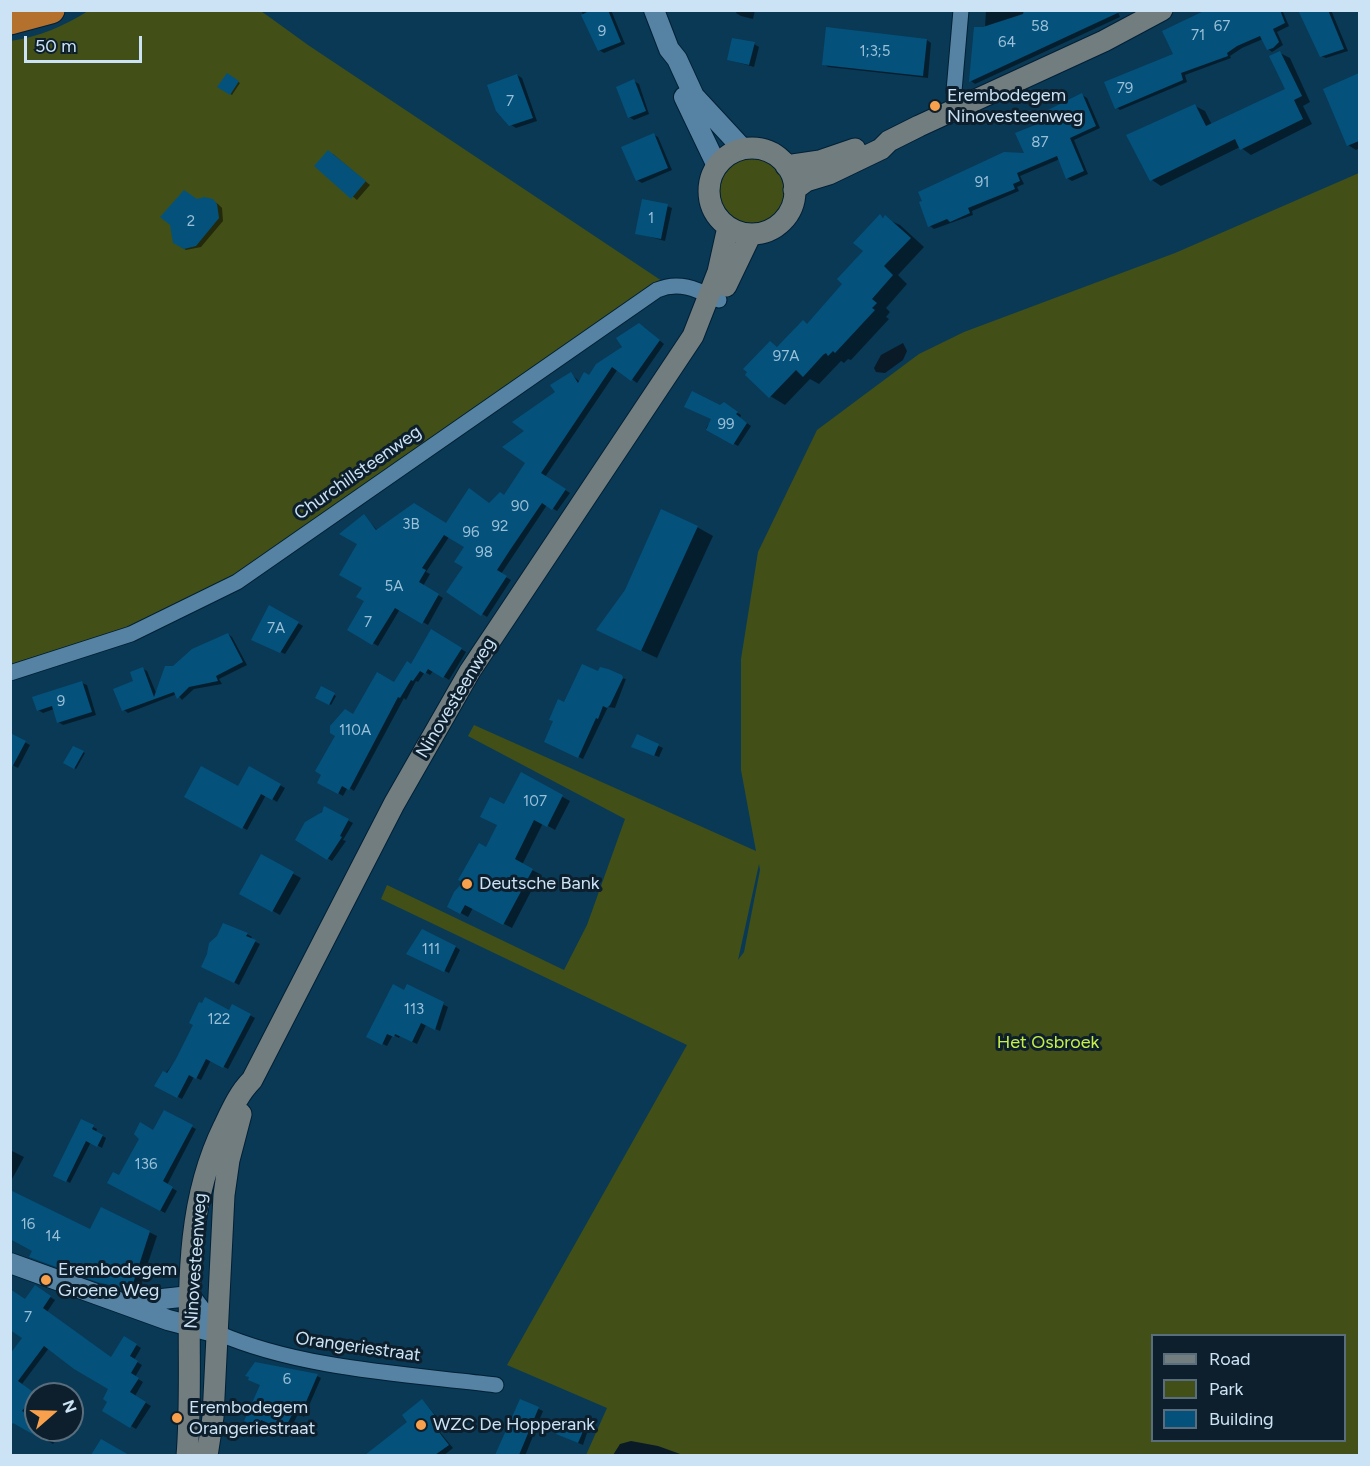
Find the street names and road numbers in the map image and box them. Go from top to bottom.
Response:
street label: Churchillsteenweg [290,421,426,525]
street label: Ninovesteenweg [412,634,500,762]
street label: Ninovesteenweg [180,1192,212,1330]
street label: Orangeriestraat [294,1328,422,1366]

